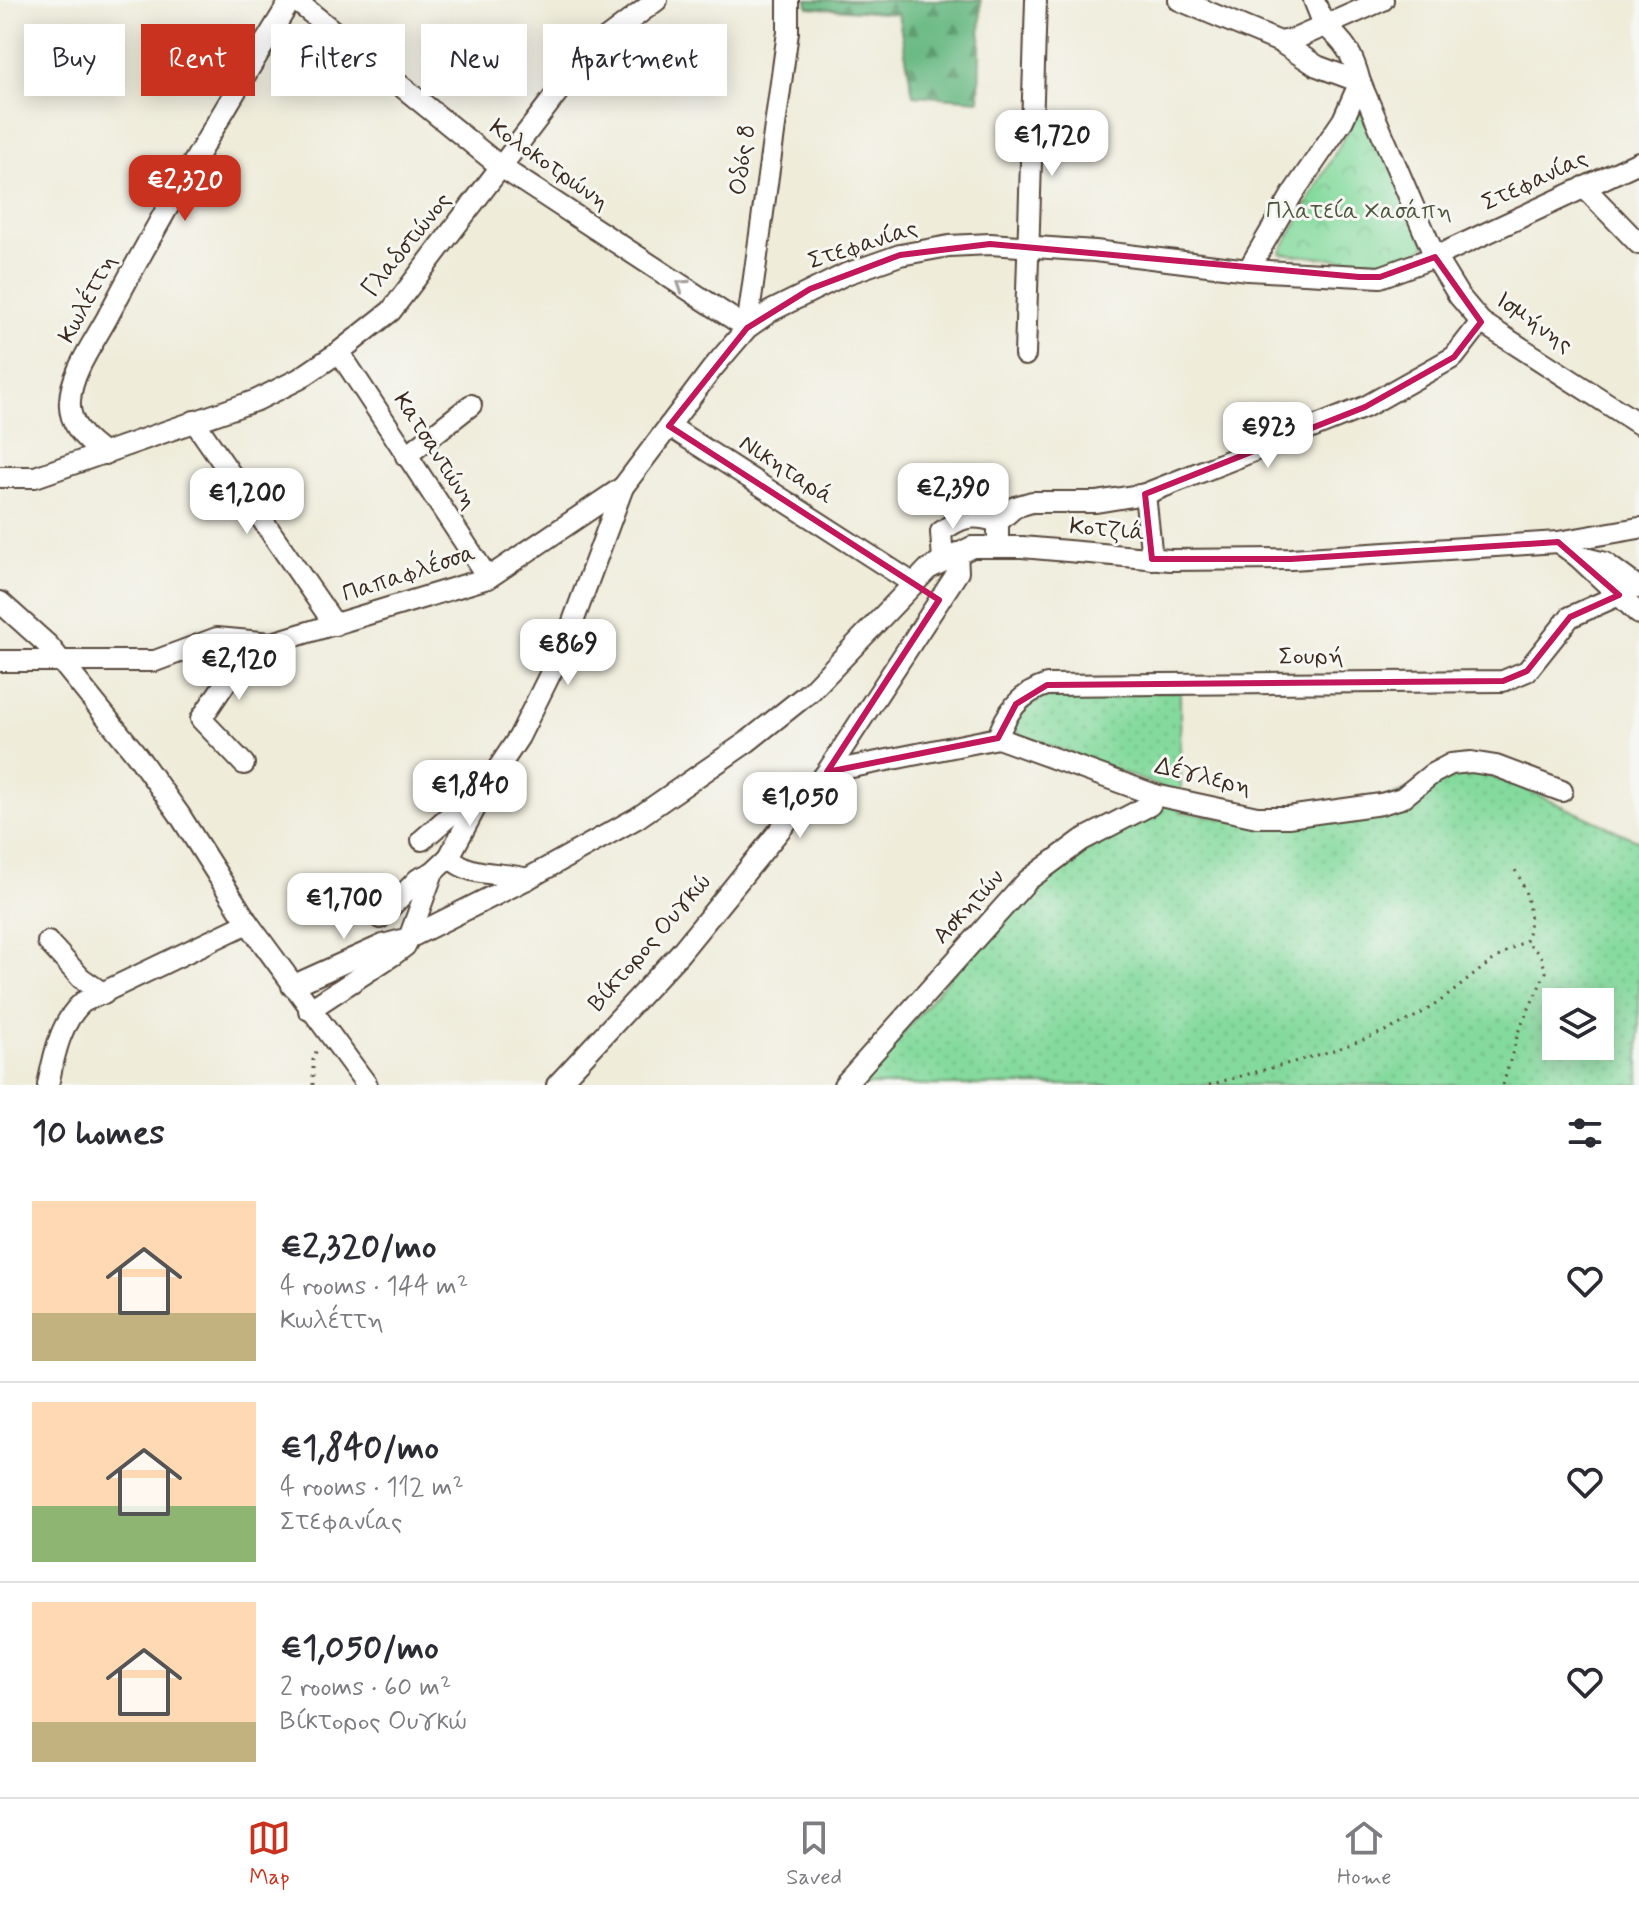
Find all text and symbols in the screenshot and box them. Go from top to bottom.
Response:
chip: Buy [24,24,125,96]
chip: Rent [141,24,255,96]
chip: Filters [271,24,405,96]
chip: New [421,24,527,96]
chip: Apartment [543,24,727,96]
pin: €1,720 [987,110,1117,178]
street label: Κολοκοτρώνη [483,112,615,218]
text: €1,720 [1013,119,1091,153]
street label: Οδός 8 [723,122,763,198]
street label: Στεφανίας [1477,143,1593,219]
pin: €2,320 [120,155,250,223]
text: €2,320 [147,164,223,198]
street label: Γλαδστώνος [355,186,459,304]
park label: Πλατεία Χασάπη [1266,196,1452,227]
street label: Στεφανίας [804,213,922,277]
street label: Κωλέττη [51,249,124,349]
one-way arrow [676,280,690,295]
street label: Ισμήνης [1489,285,1579,361]
street label: Κατσαντώνη [386,387,484,515]
pin: €923 [1221,402,1315,470]
text: €923 [1241,411,1295,445]
street label: Νικηταρά [733,428,839,512]
pin: €2,390 [888,463,1018,531]
pin: €1,200 [182,468,312,536]
text: €2,390 [916,472,990,506]
text: €1,200 [208,477,286,511]
street label: Κοτζιά [1068,511,1146,549]
street label: Παπαφλέσσα [338,537,480,610]
pin: €869 [521,619,615,687]
text: €869 [538,628,598,662]
pin: €2,120 [174,634,304,702]
street label: Σουρή [1278,641,1344,673]
text: €2,120 [201,643,277,677]
street label: Δέγλερη [1152,750,1254,803]
pin: €1,840 [405,760,535,828]
text: €1,840 [431,769,509,803]
pin: €1,050 [735,772,865,840]
text: €1,050 [761,781,839,815]
street label: Ασκητών [926,863,1012,951]
street label: Βίκτορος Ουγκώ [582,868,718,1018]
pin: €1,700 [279,873,409,941]
text: €1,700 [305,882,383,916]
map controls [1542,988,1614,1060]
button: layers [1542,988,1614,1060]
text: 10 homes [32,1111,165,1156]
icon: filters [1563,1111,1607,1155]
text: €2,320/mo [280,1225,436,1270]
icon: home [96,1233,192,1329]
icon: heart [1563,1259,1607,1303]
text: 4 rooms · 144 m² [280,1270,468,1304]
text: Κωλέττη [280,1304,384,1338]
text: €1,840/mo [280,1426,439,1471]
icon: home [96,1434,192,1530]
icon: heart [1563,1460,1607,1504]
text: 4 rooms · 112 m² [280,1471,464,1505]
text: Στεφανίας [280,1505,402,1539]
text: €1,050/mo [280,1626,439,1671]
icon: home [96,1634,192,1730]
icon: heart [1563,1660,1607,1704]
text: 2 rooms · 60 m² [280,1671,451,1705]
text: Βίκτορος Ουγκώ [280,1705,467,1739]
tab: Map [247,1816,291,1892]
tab: Saved [786,1816,842,1892]
tab: Home [1337,1816,1392,1892]

